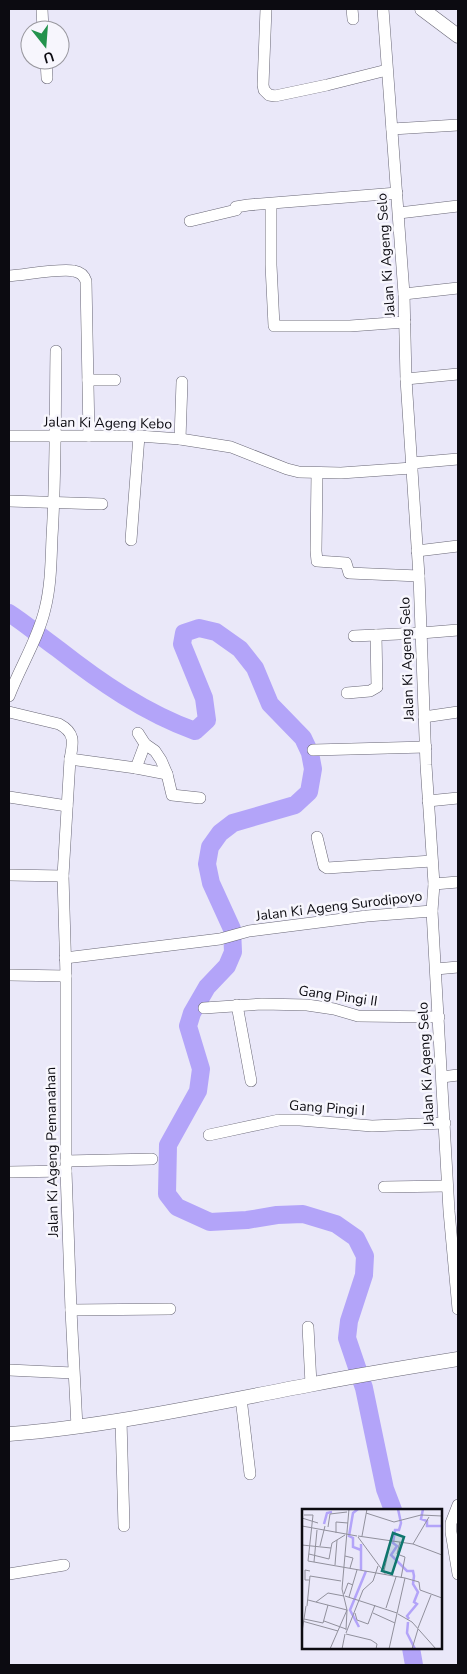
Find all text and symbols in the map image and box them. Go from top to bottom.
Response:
north arrow [20,20,70,70]
text: U [41,46,56,68]
street label: Jalan Ki Ageng Selo [372,192,400,319]
street label: Jalan Ki Ageng Kebo [43,412,172,434]
street label: Jalan Ki Ageng Selo [395,596,419,722]
street label: Jalan Ki Ageng Surodipoyo [254,886,423,926]
street label: Gang Pingi II [297,981,379,1011]
street label: Jalan Ki Ageng Selo [413,1001,439,1127]
street label: Jalan Ki Ageng Pemanahan [41,1067,63,1238]
street label: Gang Pingi I [288,1096,366,1120]
inset map [302,1509,442,1649]

